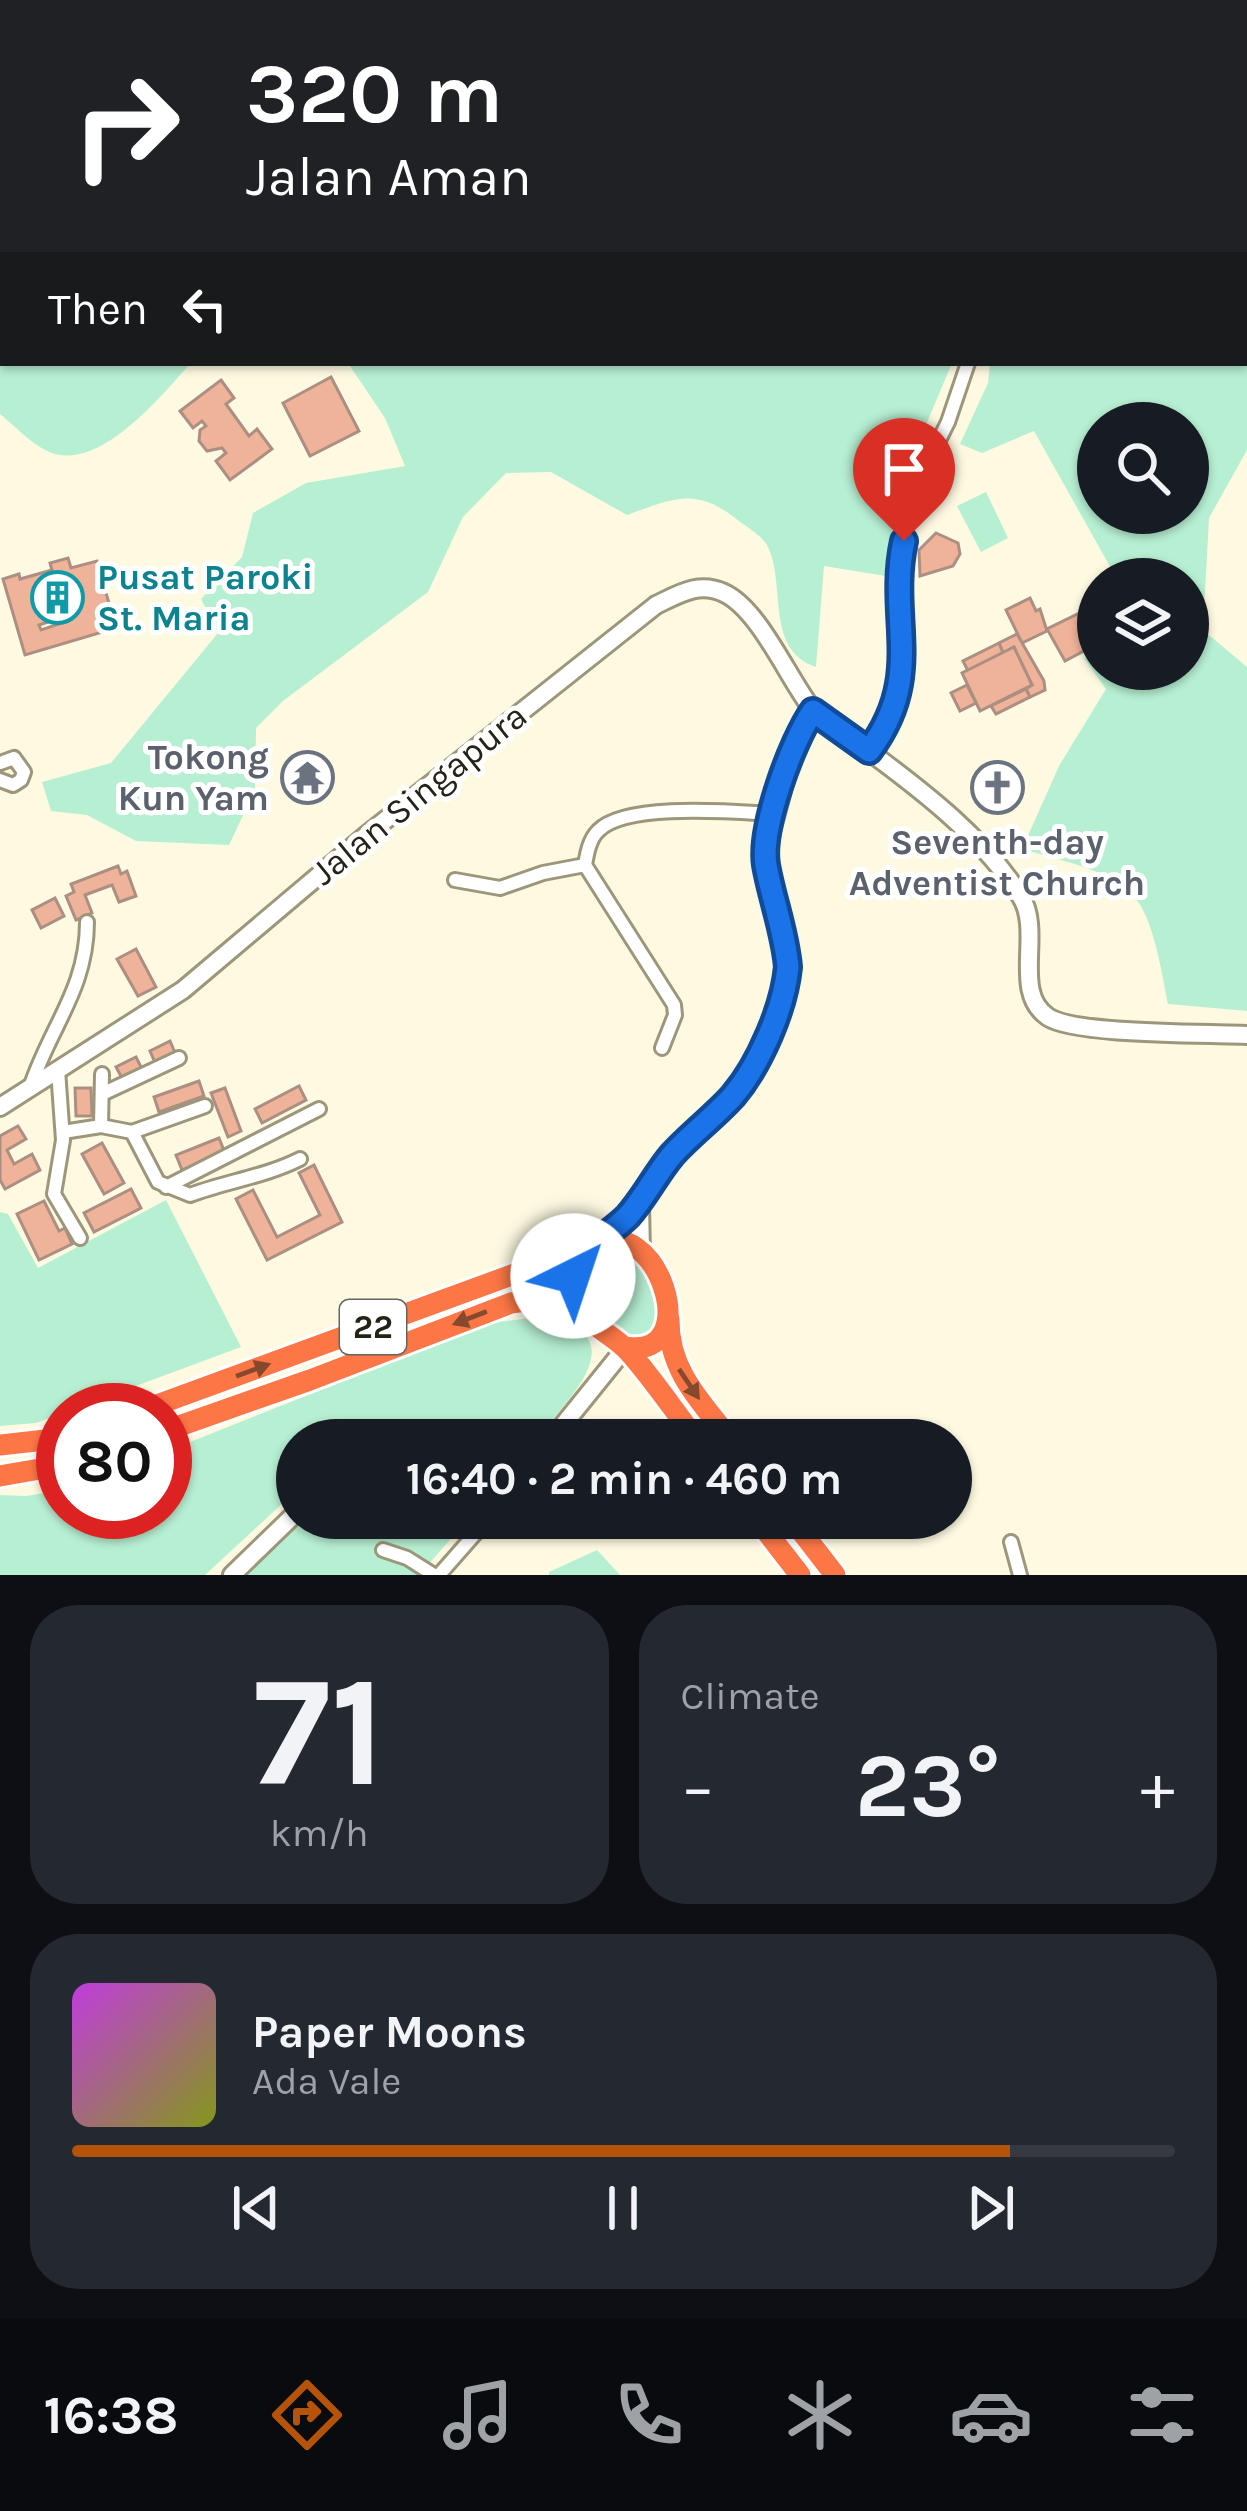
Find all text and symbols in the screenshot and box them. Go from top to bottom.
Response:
text: 320 m [246,45,503,143]
icon: right [48,48,204,204]
text: Jalan Aman [246,145,532,209]
icon: left [172,276,238,342]
text: Then [48,283,148,335]
map controls [1077,402,1209,690]
button: search [1077,402,1209,534]
pin [853,418,955,541]
icon: arrive [871,436,937,502]
place label: Pusat Paroki St. Maria [97,556,313,639]
button: layers [1077,558,1209,690]
building icon: Pusat Paroki St. Maria [30,570,86,626]
street label: Jalan Singapura [303,694,535,894]
place label: Tokong Kun Yam [118,736,269,819]
temple icon: Tokong Kun Yam [280,750,336,806]
church icon: Seventh-day Adventist Church [969,759,1025,815]
place label: Seventh-day Adventist Church [849,821,1145,904]
position arrow [510,1213,636,1339]
road number: 22 [340,1300,406,1354]
one-way arrow [452,1309,488,1328]
one-way arrow [236,1360,272,1378]
one-way arrow [677,1367,699,1400]
speed limit sign: 80 [36,1383,192,1539]
text: 16:40 · 2 min · 460 m [406,1453,842,1505]
text: 71 [253,1641,386,1823]
text: Climate [681,1673,820,1719]
text: 23° [855,1733,1000,1839]
text: − [681,1748,715,1826]
text: + [1140,1748,1175,1826]
text: km/h [270,1810,369,1856]
text: Paper Moons [252,2006,527,2058]
text: Ada Vale [252,2058,401,2104]
icon: previous [223,2175,289,2241]
icon: pause [590,2175,656,2241]
icon: next [958,2175,1024,2241]
icon: directions [265,2373,349,2457]
icon: music [436,2373,520,2457]
icon: phone [607,2373,691,2457]
icon: climate [778,2373,862,2457]
icon: car [949,2373,1033,2457]
icon: filters [1120,2373,1204,2457]
text: 16:38 [43,2383,179,2447]

